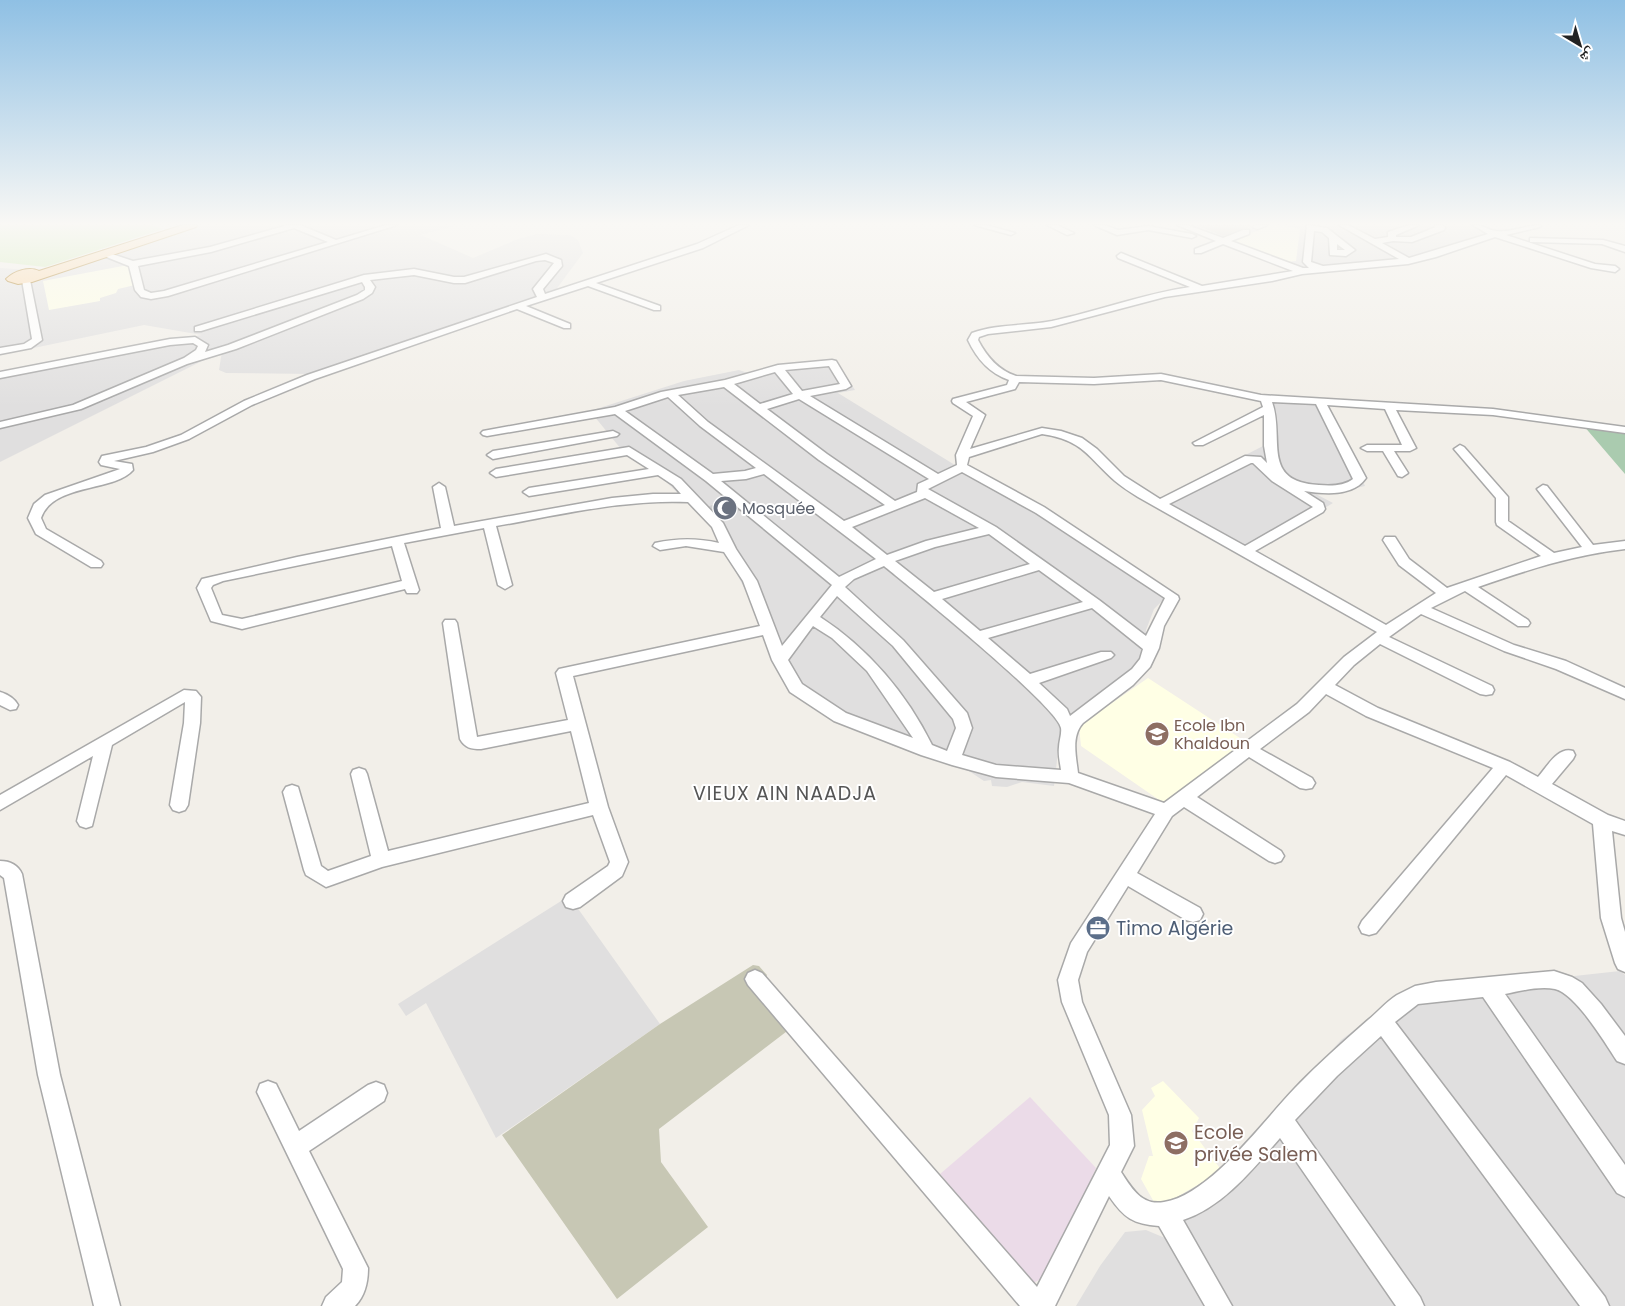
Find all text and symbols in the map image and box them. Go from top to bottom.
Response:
north arrow [1555,20,1605,70]
text: ش [1576,43,1600,68]
mosque icon: Mosquée [712,495,738,521]
place label: Mosquée [742,497,815,520]
place label: Ecole Ibn Khaldoun [1174,714,1250,755]
school or university icon: Ecole Ibn Khaldoun [1144,721,1170,747]
district label: VIEUX AIN NAADJA [693,780,877,807]
office icon: Timo Algérie [1085,915,1111,941]
place label: Timo Algérie [1116,915,1233,942]
place label: Ecole privée Salem [1194,1119,1318,1168]
school or university icon: Ecole privée Salem [1163,1130,1189,1156]

